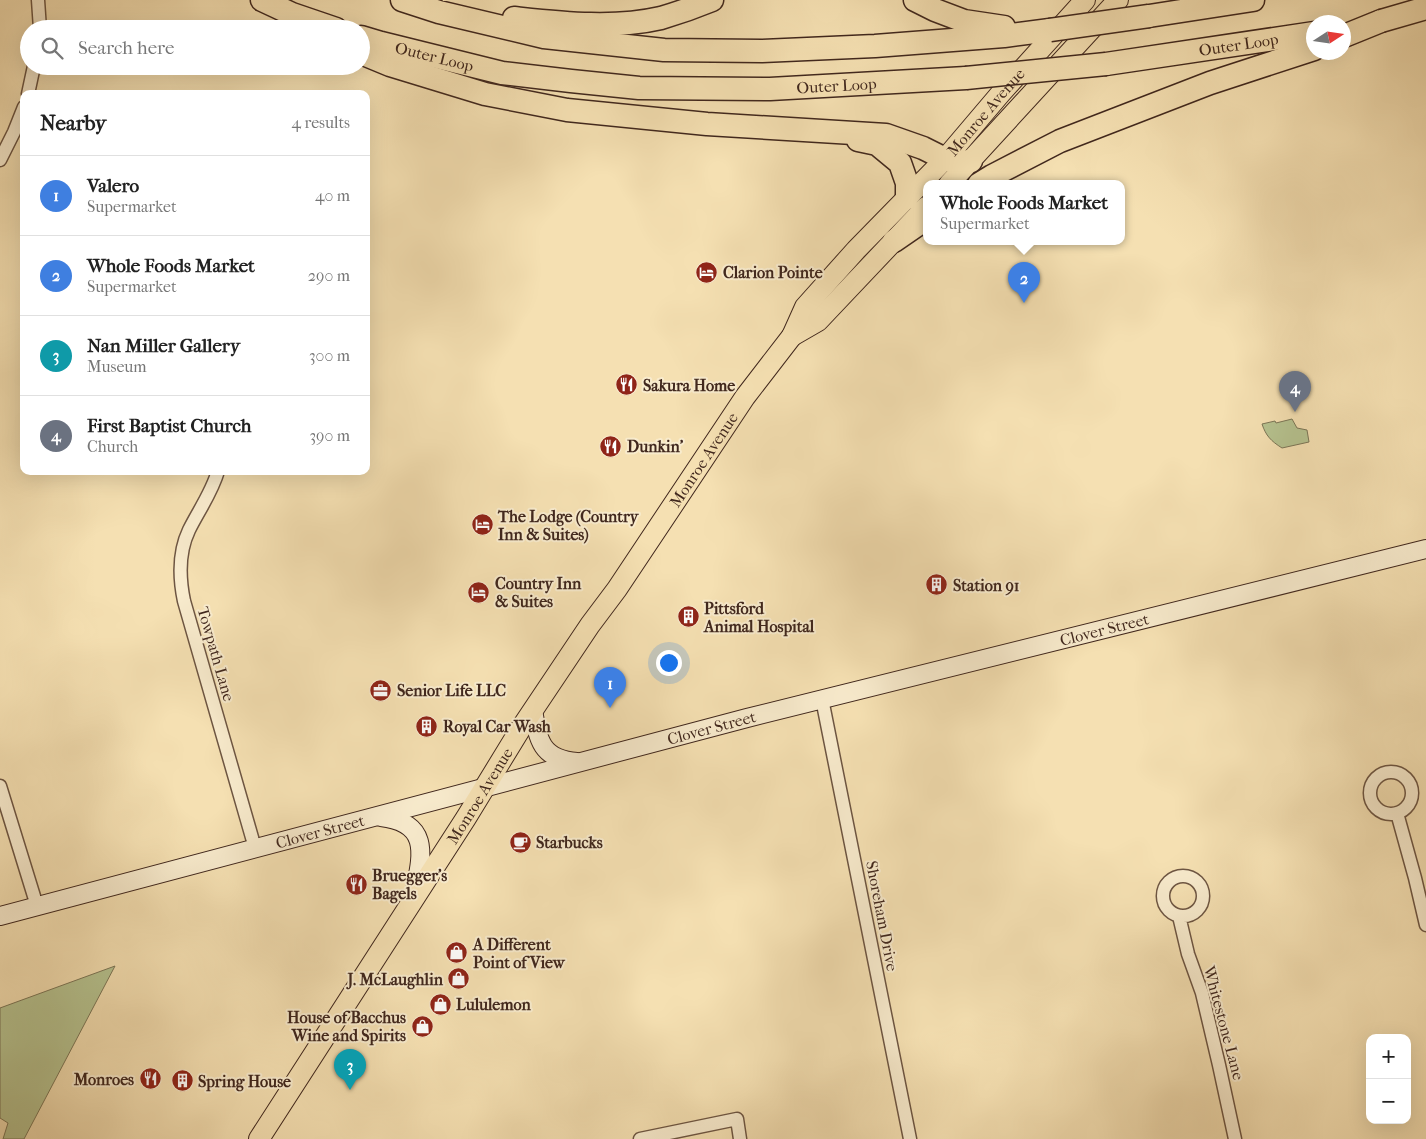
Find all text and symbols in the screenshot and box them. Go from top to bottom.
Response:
north arrow [1306,15,1351,60]
search box [20,20,370,75]
street label: Outer Loop [1197,29,1280,60]
icon: search [38,34,66,62]
text: Search here [78,37,174,59]
street label: Outer Loop [393,37,476,75]
street label: Monroe Avenue [943,64,1029,159]
street label: Outer Loop [796,74,877,97]
text: Nearby [40,111,106,135]
text: 4 results [292,113,350,132]
text: Valero [87,175,139,197]
popup [923,180,1125,245]
text: 1 [53,186,59,205]
text: 40 m [315,186,350,205]
text: Whole Foods Market [940,192,1108,214]
text: Supermarket [87,197,177,216]
text: Supermarket [940,214,1030,233]
text: Whole Foods Market [87,255,255,277]
hotel icon: Clarion Pointe [695,260,719,284]
pin: 2 [1008,262,1040,303]
place label: Clarion Pointe [723,263,823,282]
text: 2 [52,266,60,285]
text: 290 m [308,266,350,285]
text: Supermarket [87,277,177,296]
text: Nan Miller Gallery [87,335,240,357]
text: 3 [53,346,59,365]
text: 300 m [309,346,350,365]
text: Museum [87,357,147,376]
pin: 4 [1279,371,1311,412]
restaurant icon: Sakura Home [615,373,639,397]
place label: Sakura Home [643,376,735,395]
street label: Monroe Avenue [665,409,742,510]
text: First Baptist Church [87,415,251,437]
text: 4 [51,426,61,445]
text: 390 m [309,426,350,445]
restaurant icon: Dunkin' [599,434,623,458]
text: Church [87,437,138,456]
place label: Dunkin' [627,437,684,456]
place label: The Lodge (Country Inn & Suites) [497,507,640,544]
hotel icon: The Lodge (Country Inn & Suites) [470,513,494,537]
building icon: Station 91 [925,573,949,597]
place label: Country Inn & Suites [495,574,582,611]
place label: Station 91 [953,576,1020,596]
hotel icon: Country Inn & Suites [467,580,491,604]
place label: Pittsford Animal Hospital [703,599,815,637]
street label: Towpath Lane [193,605,239,704]
building icon: Pittsford Animal Hospital [676,605,700,629]
street label: Clover Street [1058,609,1151,649]
your location [656,650,682,676]
pin: 1 [594,667,626,708]
office icon: Senior Life LLC [369,678,393,702]
place label: Senior Life LLC [397,681,506,700]
street label: Clover Street [665,707,758,748]
building icon: Royal Car Wash [415,714,439,738]
place label: Royal Car Wash [443,717,552,737]
street label: Monroe Avenue [442,744,516,847]
street label: Clover Street [274,810,367,852]
cafe icon: Starbucks [508,830,532,854]
place label: Starbucks [536,833,603,852]
street label: Shoreham Drive [862,859,902,973]
place label: Bruegger's Bagels [372,866,447,904]
restaurant icon: Bruegger's Bagels [344,872,368,896]
place label: A Different Point of View [472,935,566,972]
shop icon: A Different Point of View [445,941,469,965]
street label: Whitestone Lane [1199,963,1248,1082]
shop icon: J. McLaughlin [447,967,471,991]
place label: J. McLaughlin [345,970,444,990]
shop icon: Lululemon [428,992,452,1016]
place label: Lululemon [456,995,532,1014]
place label: House of Bacchus Wine and Spirits [287,1008,406,1046]
shop icon: House of Bacchus Wine and Spirits [410,1014,434,1038]
map controls [1366,1034,1411,1124]
button: + [1366,1034,1411,1079]
pin: 3 [334,1049,366,1090]
restaurant icon: Monroes [138,1067,162,1091]
building icon: Spring House [170,1069,194,1093]
place label: Monroes [73,1070,134,1089]
place label: Spring House [198,1072,291,1092]
button: − [1366,1079,1411,1124]

